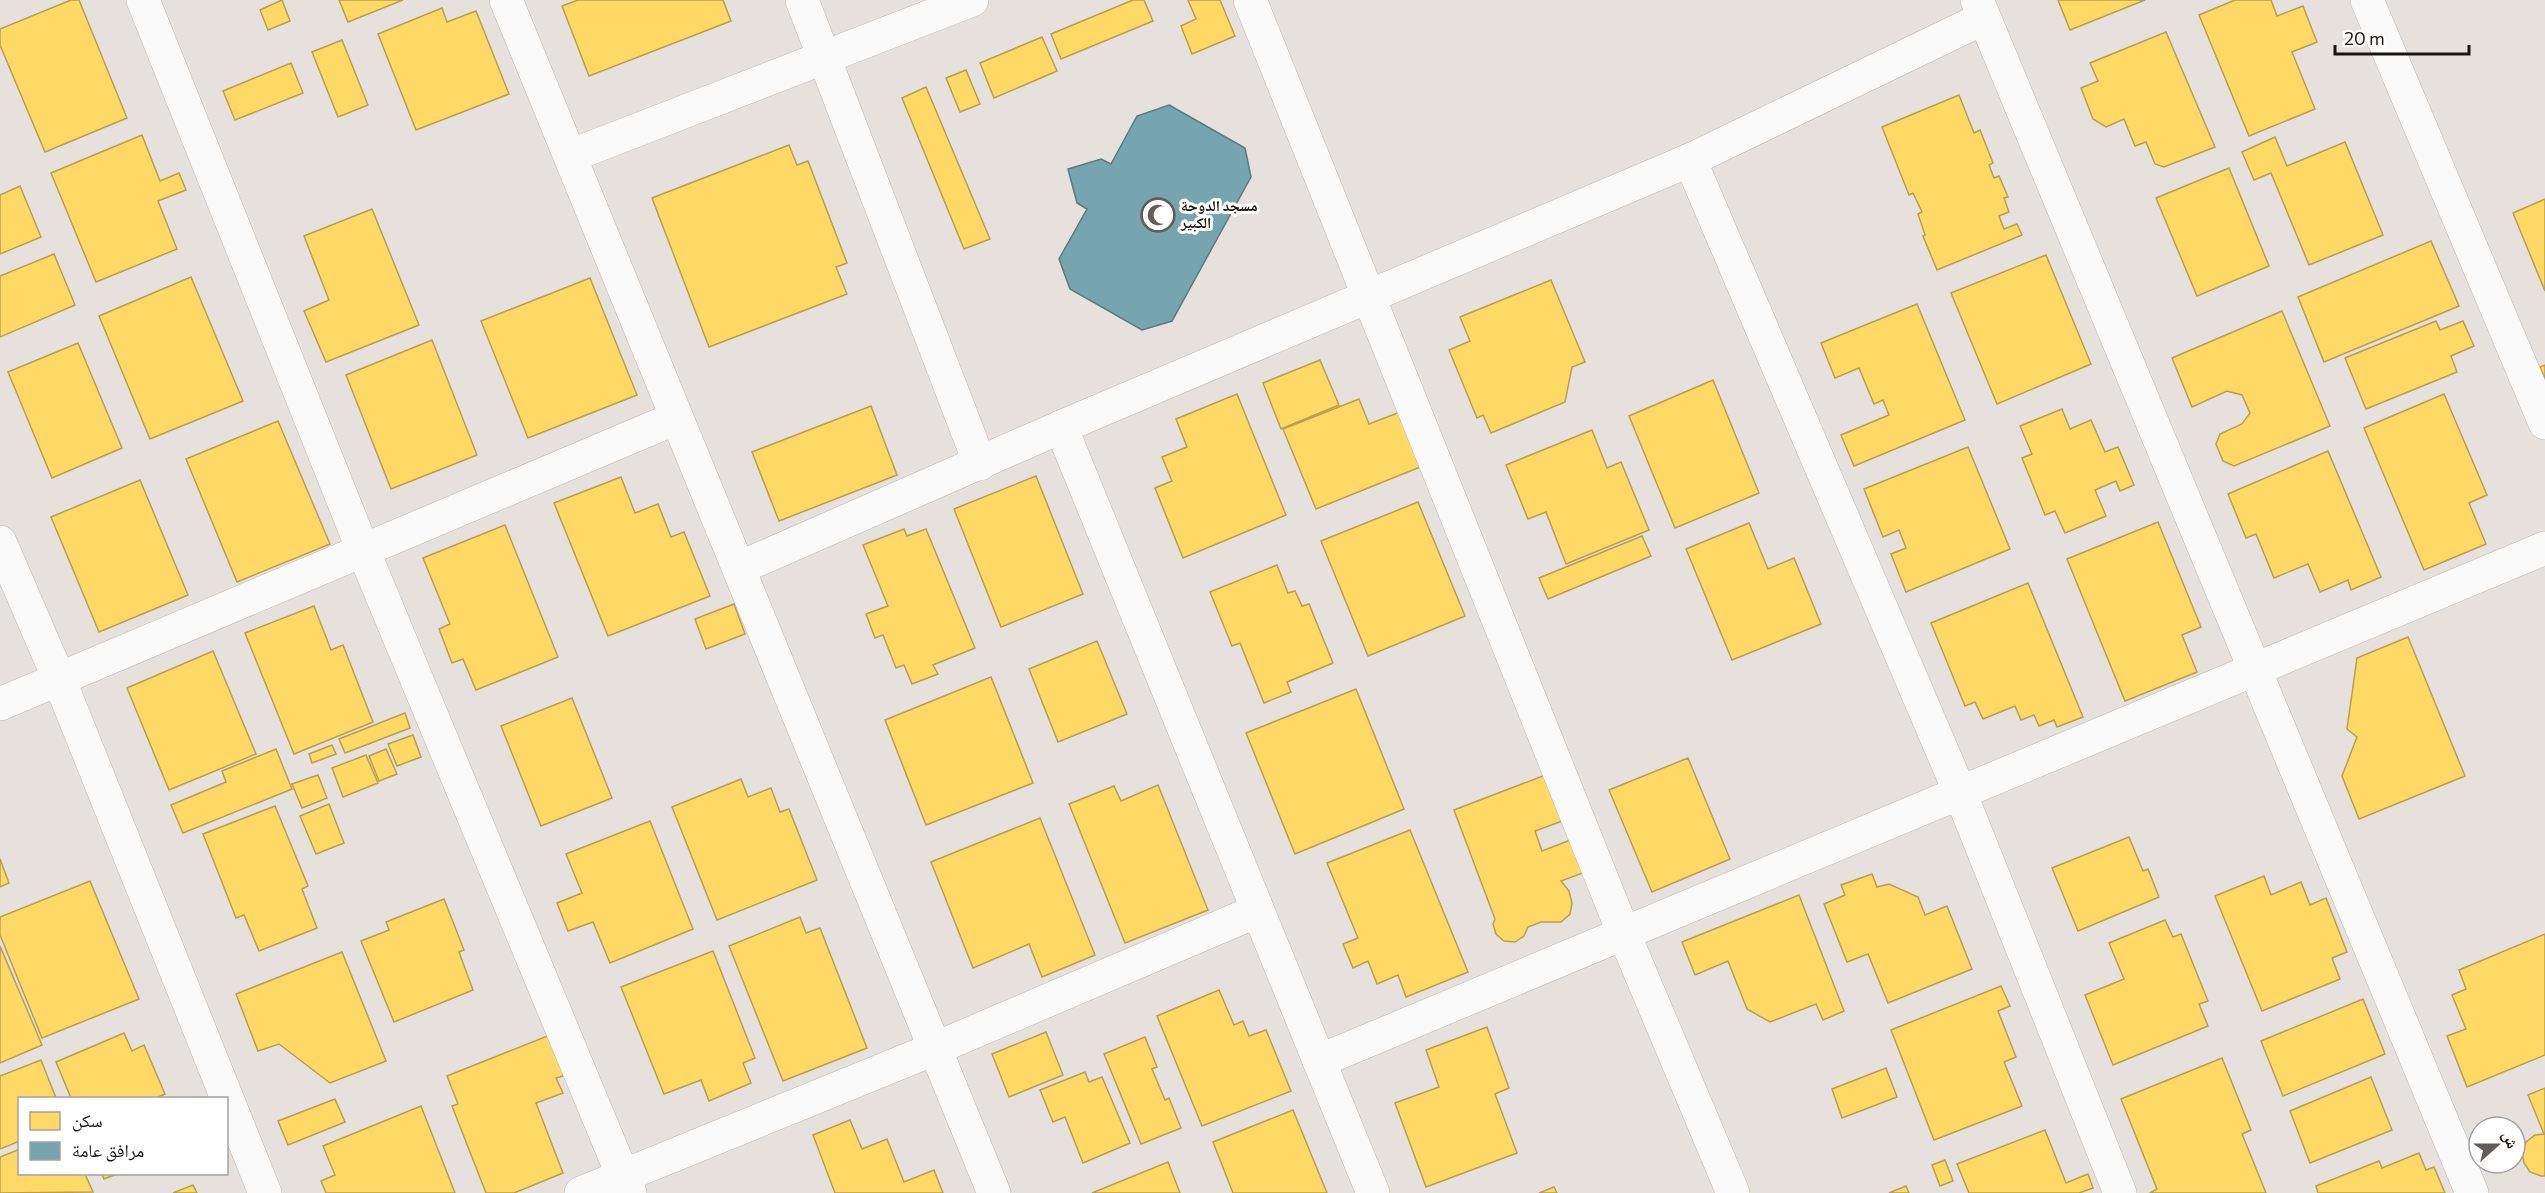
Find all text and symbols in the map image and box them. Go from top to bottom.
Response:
scale bar [2335,18,2468,56]
text: 20 m [2344,27,2385,49]
place label: مسجد الدوحة الكبير [1180,196,1258,232]
mosque icon: مسجد الدوحة الكبير [1140,197,1176,233]
legend [18,1097,228,1175]
text: سكن [72,1109,103,1132]
north arrow [2467,1115,2527,1175]
text: ش [2499,1128,2523,1151]
text: مرافق عامة [72,1139,144,1162]

